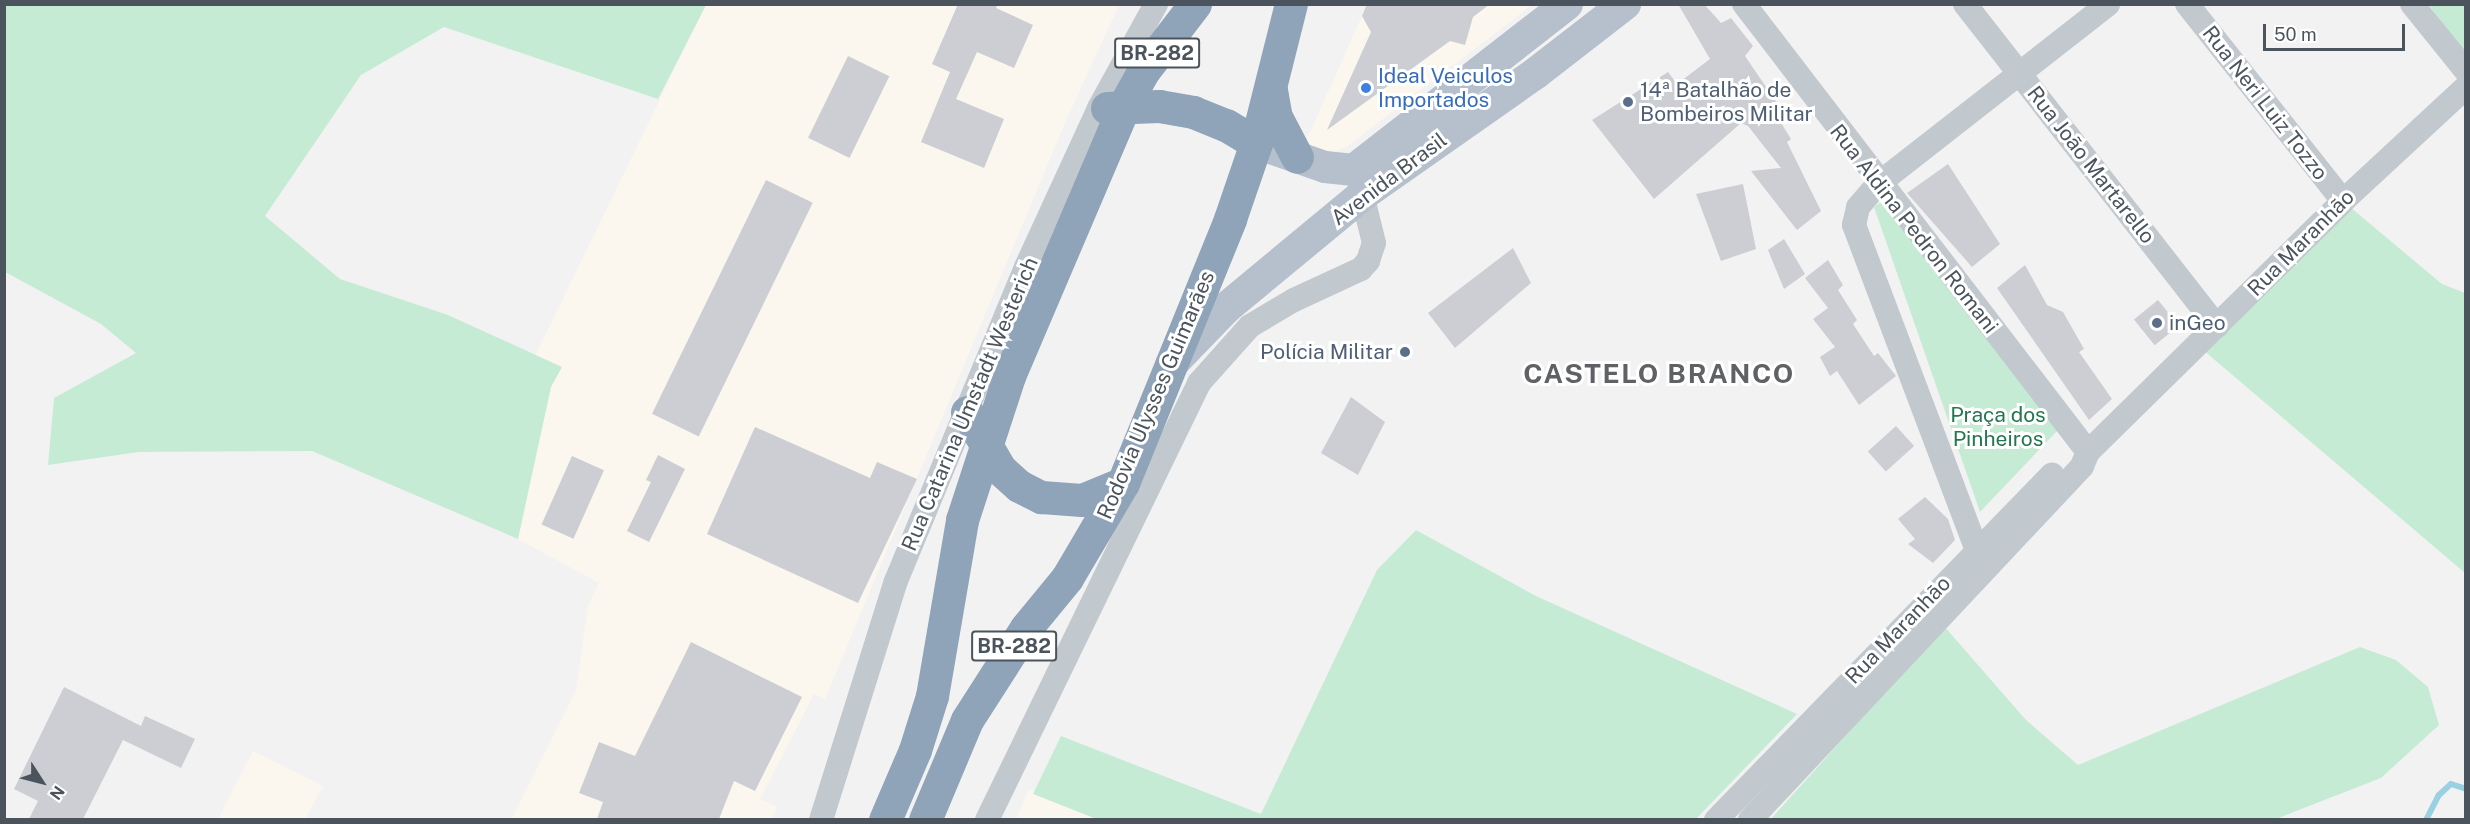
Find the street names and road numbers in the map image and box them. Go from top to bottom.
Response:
street label: Rua Neri Luiz Tozzo [2197,21,2333,185]
road number: BR-282 [1114,36,1200,70]
street label: Rua João Martarello [2022,81,2160,249]
street label: Rua Aldina Pedron Romani [1825,120,2003,338]
street label: Avenida Brasil [1326,127,1452,231]
street label: Rua Maranhão [2243,185,2359,301]
street label: Rua Catarina Umstadt Westerich [896,253,1044,555]
street label: Rodovia Ulysses Guimarães [1092,267,1220,523]
street label: Rua Maranhão [1840,571,1956,689]
road number: BR-282 [970,629,1058,663]

